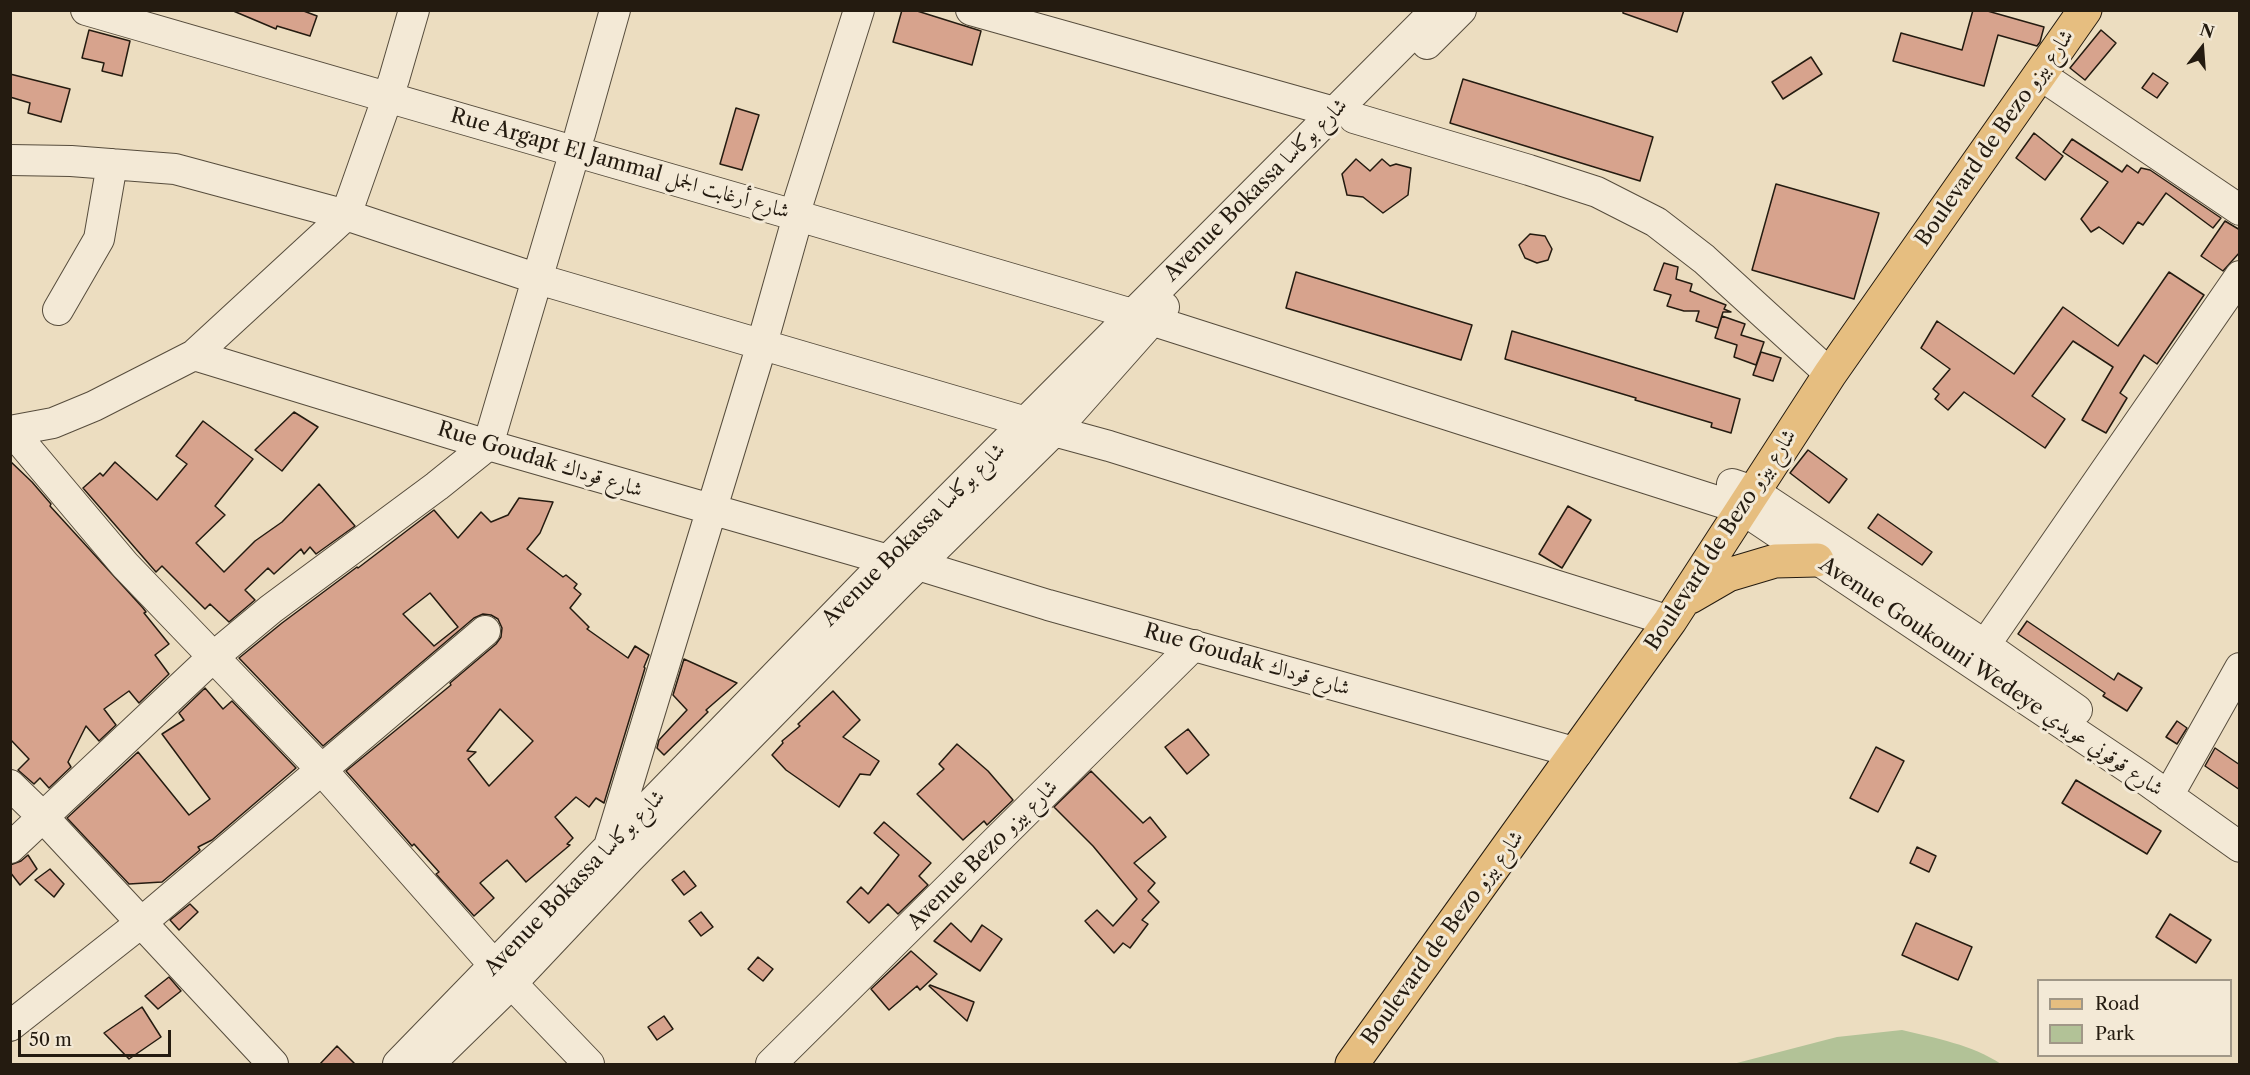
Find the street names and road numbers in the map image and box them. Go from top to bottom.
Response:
street label: Boulevard de Bezo شارع بيزو [1910,25,2080,251]
street label: Avenue Bokassa شارع بوكاسا [1159,93,1353,287]
street label: Rue Argapt El Jammal شارع أرغابت الجمل [448,103,792,225]
street label: Rue Goudak شارع قوداك [434,417,646,503]
street label: Boulevard de Bezo شارع بيزو [1640,425,1802,655]
street label: Avenue Bokassa شارع بوكاسا [817,438,1011,632]
street label: Avenue Goukouni Wedeye شارع قوقوني عويدي [1814,552,2168,802]
street label: Rue Goudak شارع قوداك [1141,618,1353,702]
street label: Avenue Bezo شارع بيزو [903,775,1063,935]
street label: Avenue Bokassa شارع بوكاسا [480,785,670,981]
street label: Boulevard de Bezo شارع بيزو [1357,826,1529,1050]

